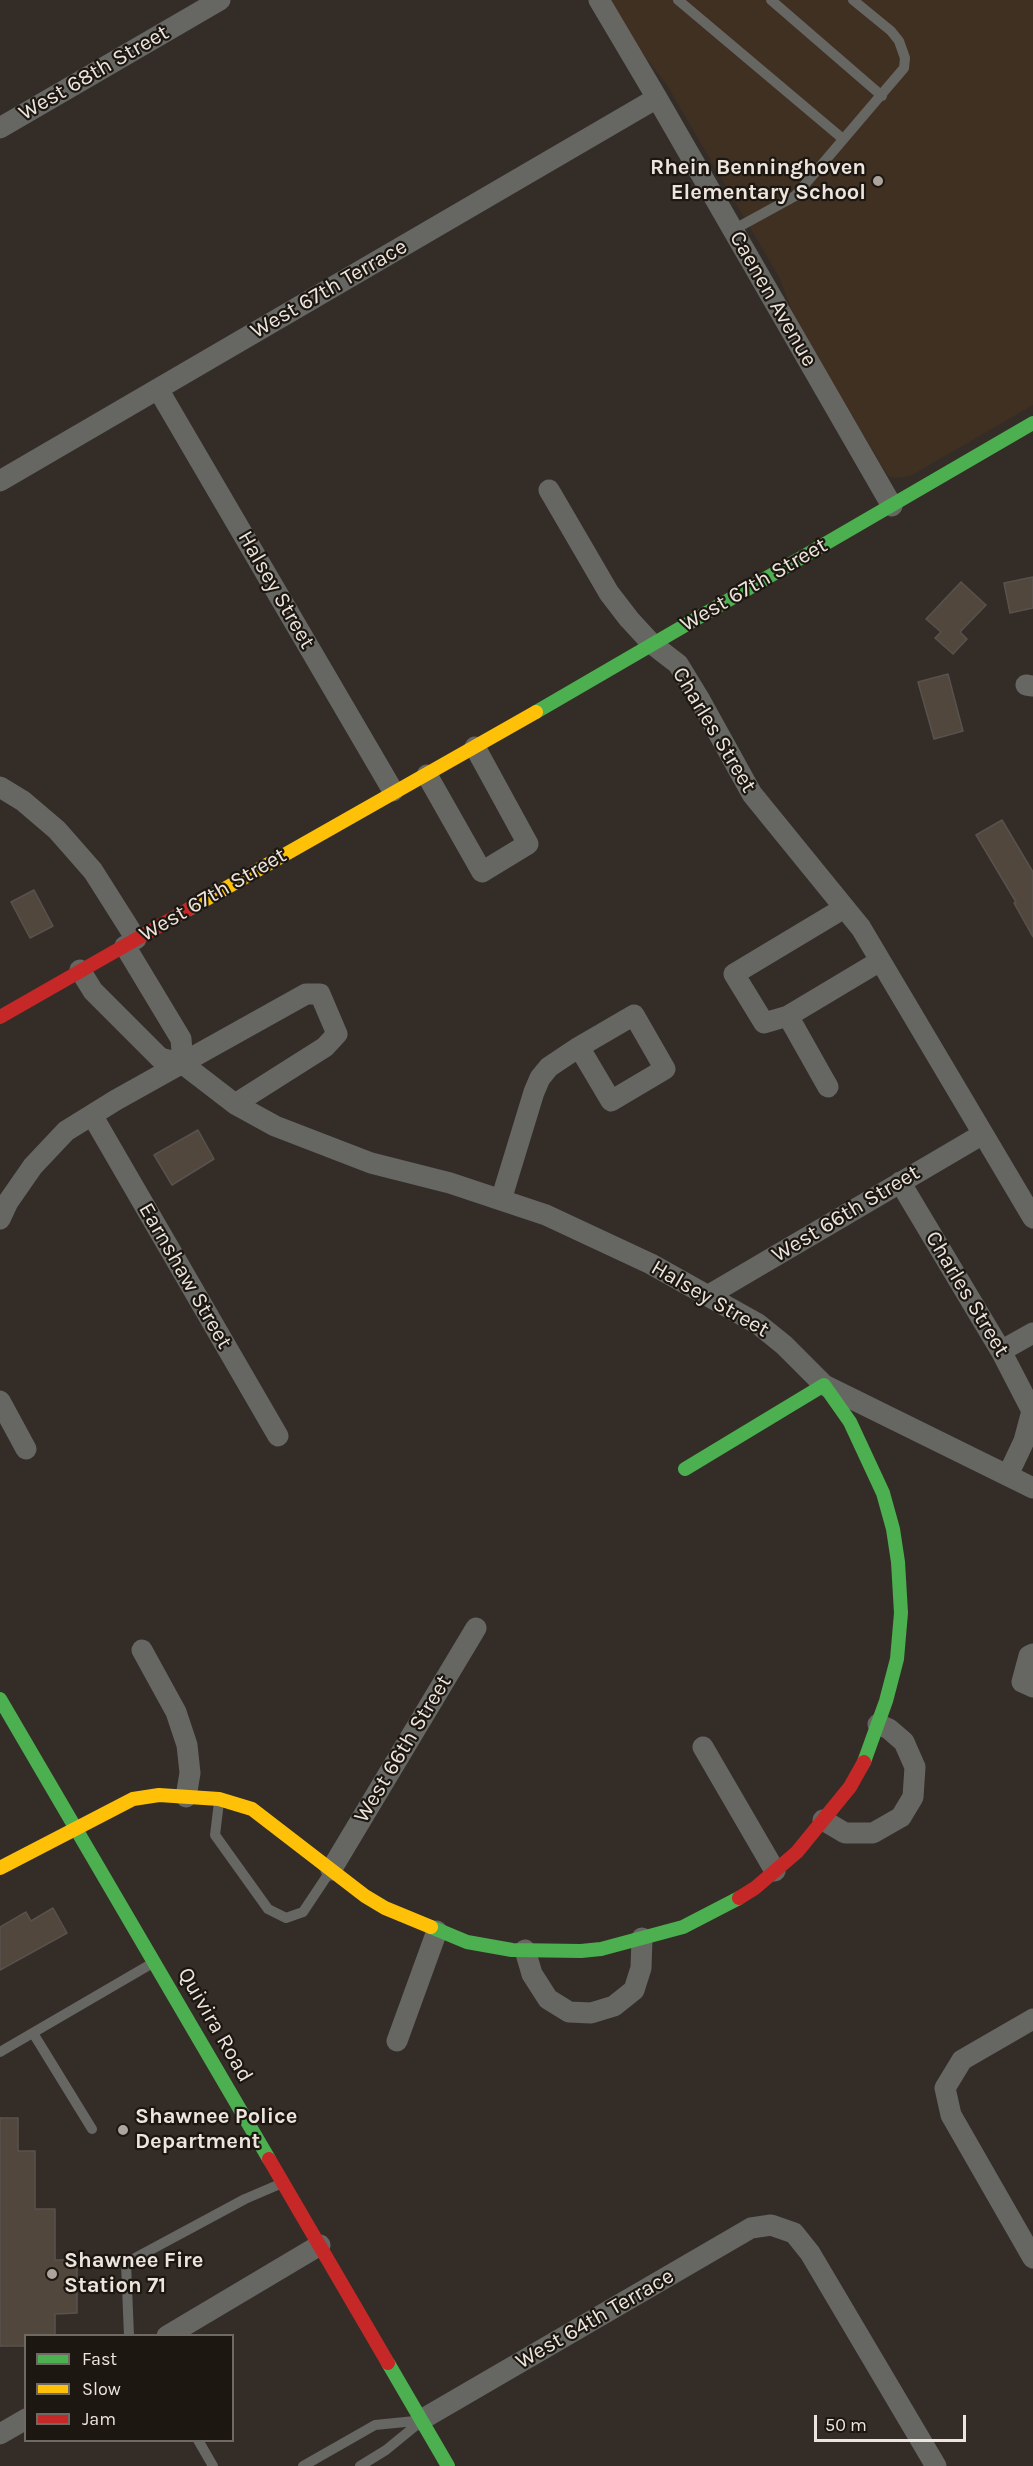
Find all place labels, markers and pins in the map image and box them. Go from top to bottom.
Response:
place label: Rhein Benninghoven Elementary School [650,155,866,206]
marker: Rhein Benninghoven Elementary School [871,174,885,188]
place label: Shawnee Police Department [135,2104,297,2156]
marker: Shawnee Police Department [116,2123,130,2137]
place label: Shawnee Fire Station 71 [64,2248,203,2300]
marker: Shawnee Fire Station 71 [45,2267,59,2281]

